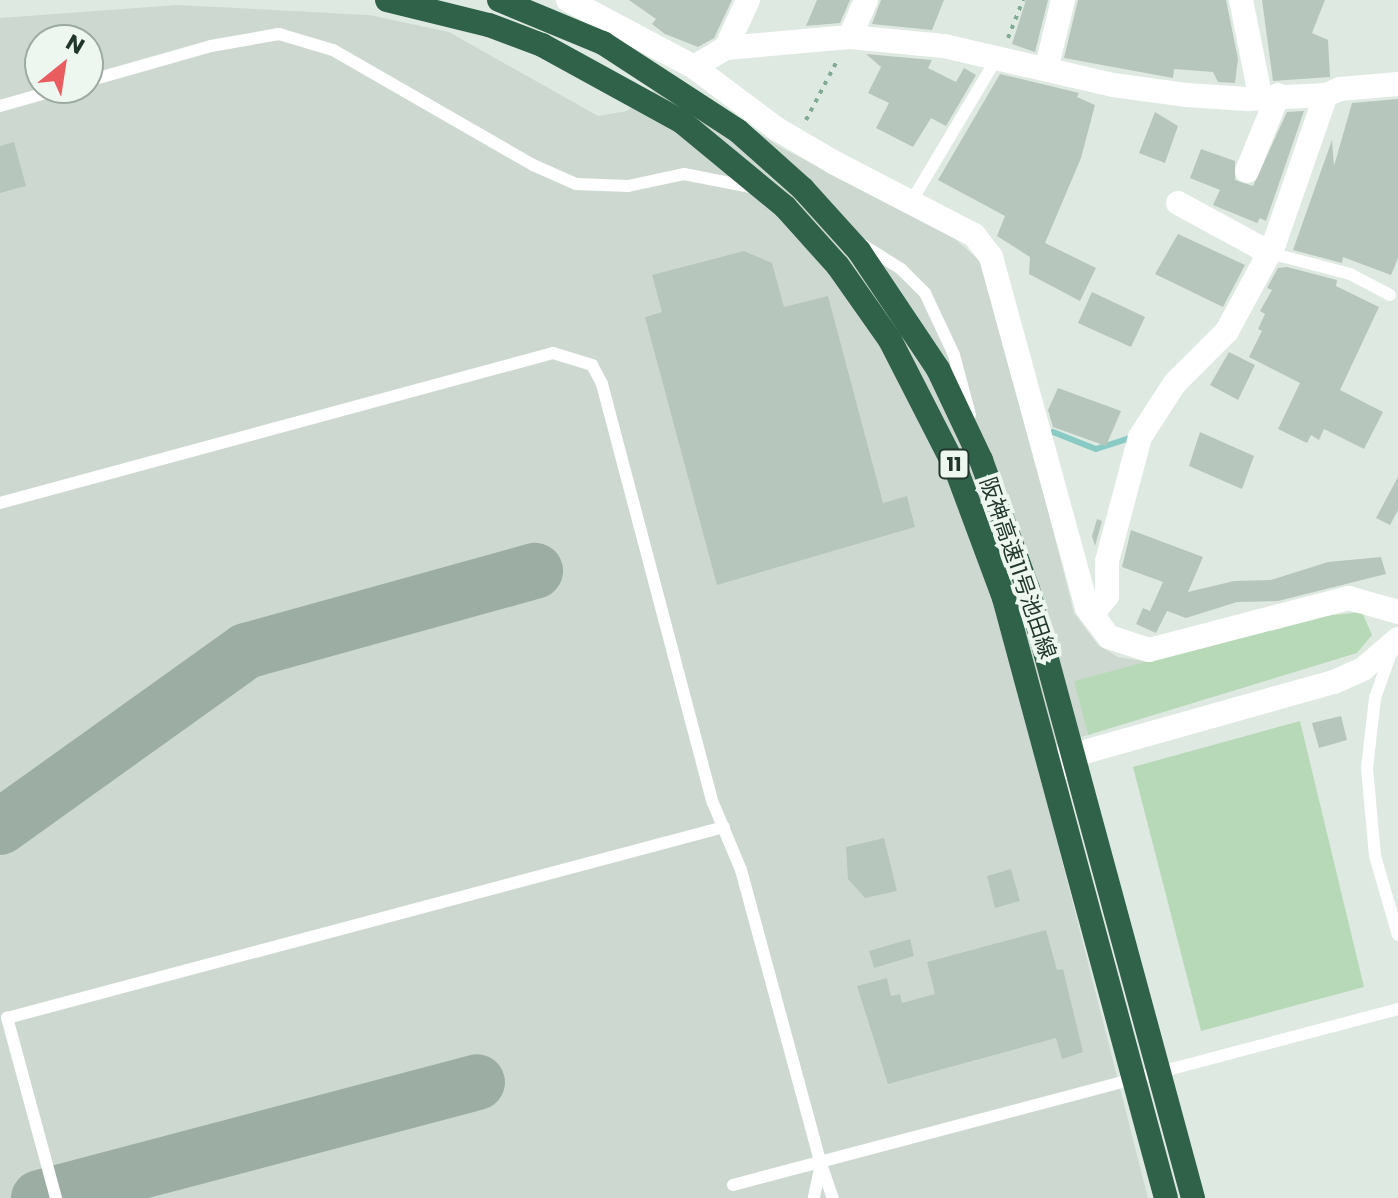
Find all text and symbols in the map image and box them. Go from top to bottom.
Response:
north arrow [24,24,104,104]
text: N [60,27,90,62]
road number: 11 [938,448,970,480]
street label: 阪神高速11号池田線 [975,474,1061,662]

